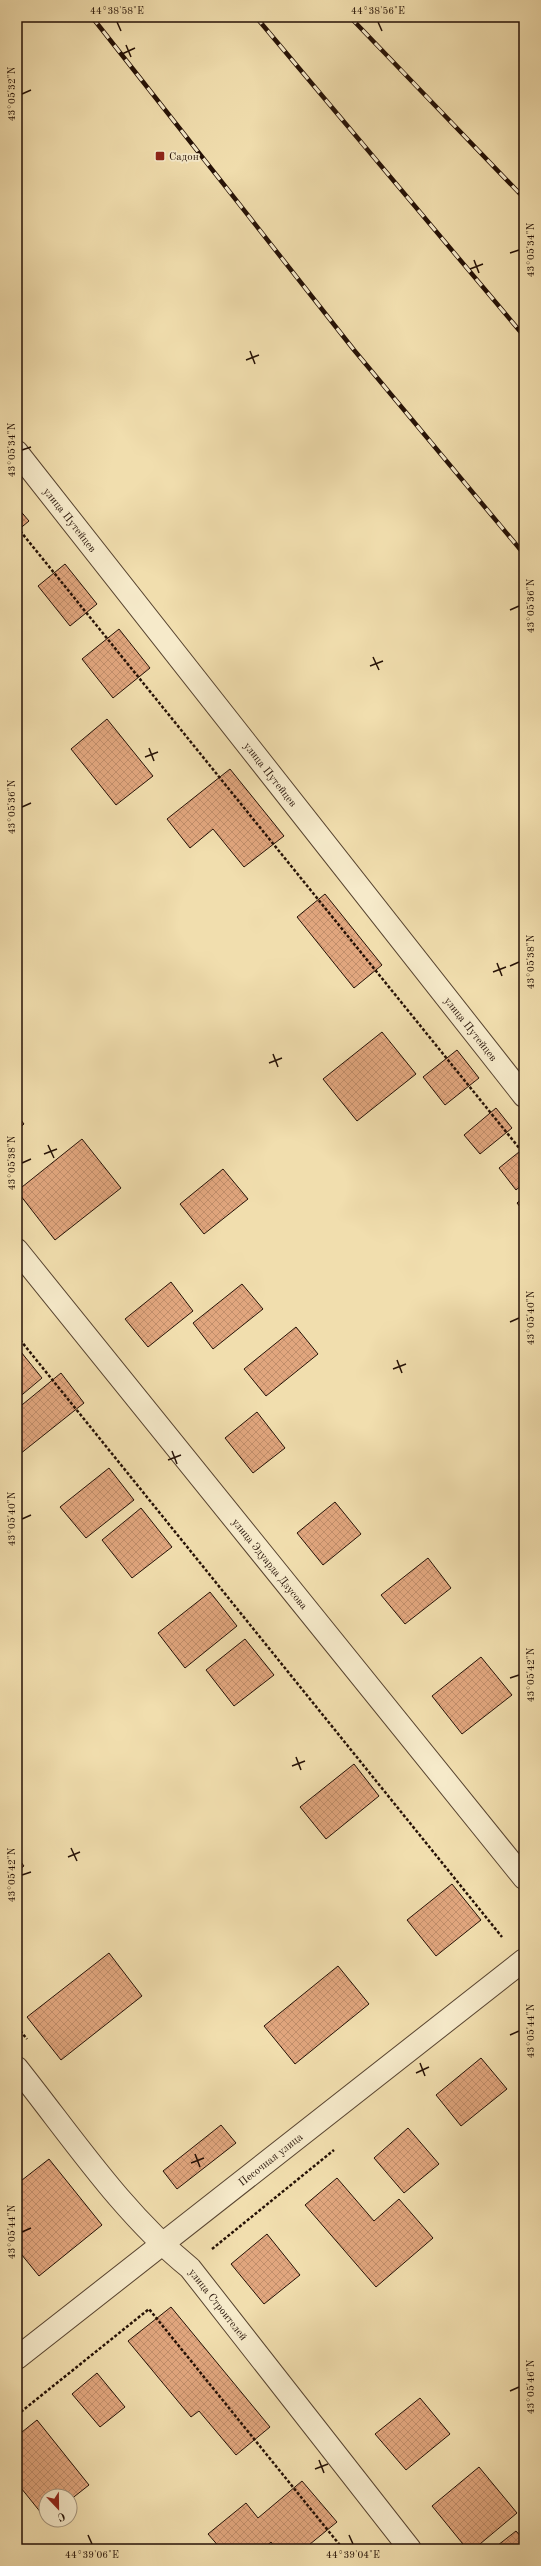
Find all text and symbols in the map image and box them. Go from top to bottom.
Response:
text: 44°38'58"E [90,6,144,16]
text: 44°38'56"E [351,6,405,16]
text: 43°05'32"N [7,66,17,121]
marker: Садон [154,150,166,162]
place label: Садон [169,152,199,163]
text: 43°05'34"N [526,222,536,277]
text: 43°05'34"N [7,422,17,477]
street label: улица Путейцев [40,486,98,555]
text: 43°05'36"N [526,578,536,633]
street label: улица Путейцев [241,741,298,809]
text: 43°05'36"N [7,779,17,834]
text: 43°05'38"N [526,934,536,989]
street label: улица Путейцев [441,995,498,1064]
text: 43°05'38"N [7,1135,17,1190]
text: 43°05'40"N [526,1290,536,1345]
text: 43°05'40"N [7,1491,17,1546]
street label: улица Эдуарда Дзусова [229,1517,309,1612]
text: 43°05'42"N [526,1647,536,1702]
text: 43°05'42"N [7,1847,17,1902]
text: 43°05'44"N [526,2003,536,2058]
street label: Песочная улица [237,2132,306,2189]
text: 43°05'44"N [7,2204,17,2259]
street label: улица Строителей [186,2267,249,2343]
text: 43°05'46"N [526,2359,536,2414]
north arrow [38,2488,78,2528]
text: С [56,2509,67,2522]
text: 44°39'06"E [65,2550,119,2560]
text: 44°39'04"E [326,2550,380,2560]

